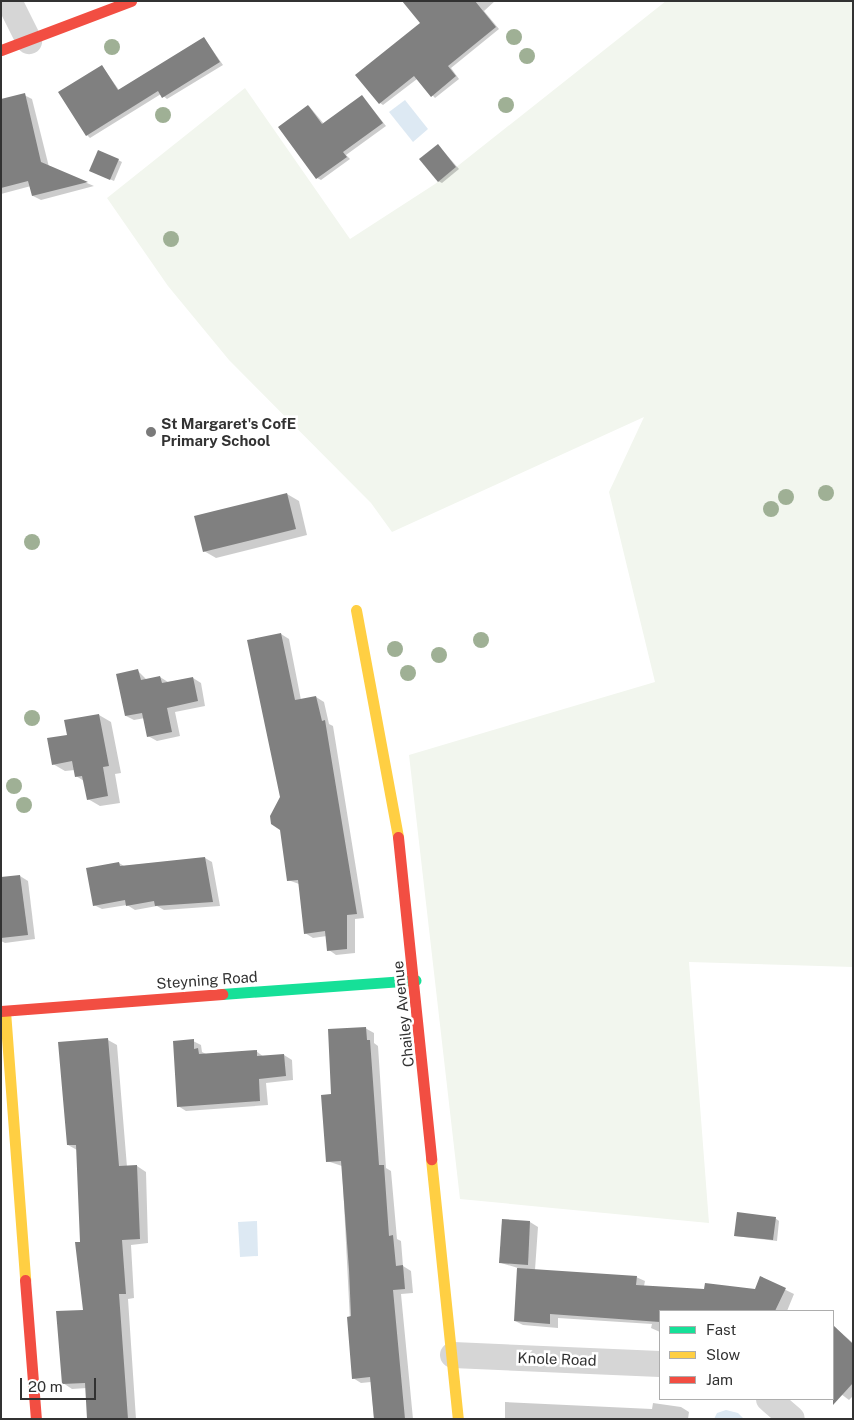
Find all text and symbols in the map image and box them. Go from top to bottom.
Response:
place label: St Margaret's CofE Primary School [161,414,296,449]
marker: St Margaret's CofE Primary School [145,426,157,438]
street label: Chailey Avenue [388,960,418,1068]
street label: Steyning Road [156,967,258,993]
legend [659,1310,834,1400]
text: Fast [706,1321,736,1338]
text: Slow [706,1346,740,1363]
street label: Knole Road [517,1349,597,1369]
scale bar [22,1368,99,1400]
text: Jam [706,1371,733,1388]
text: 20 m [28,1378,63,1395]

